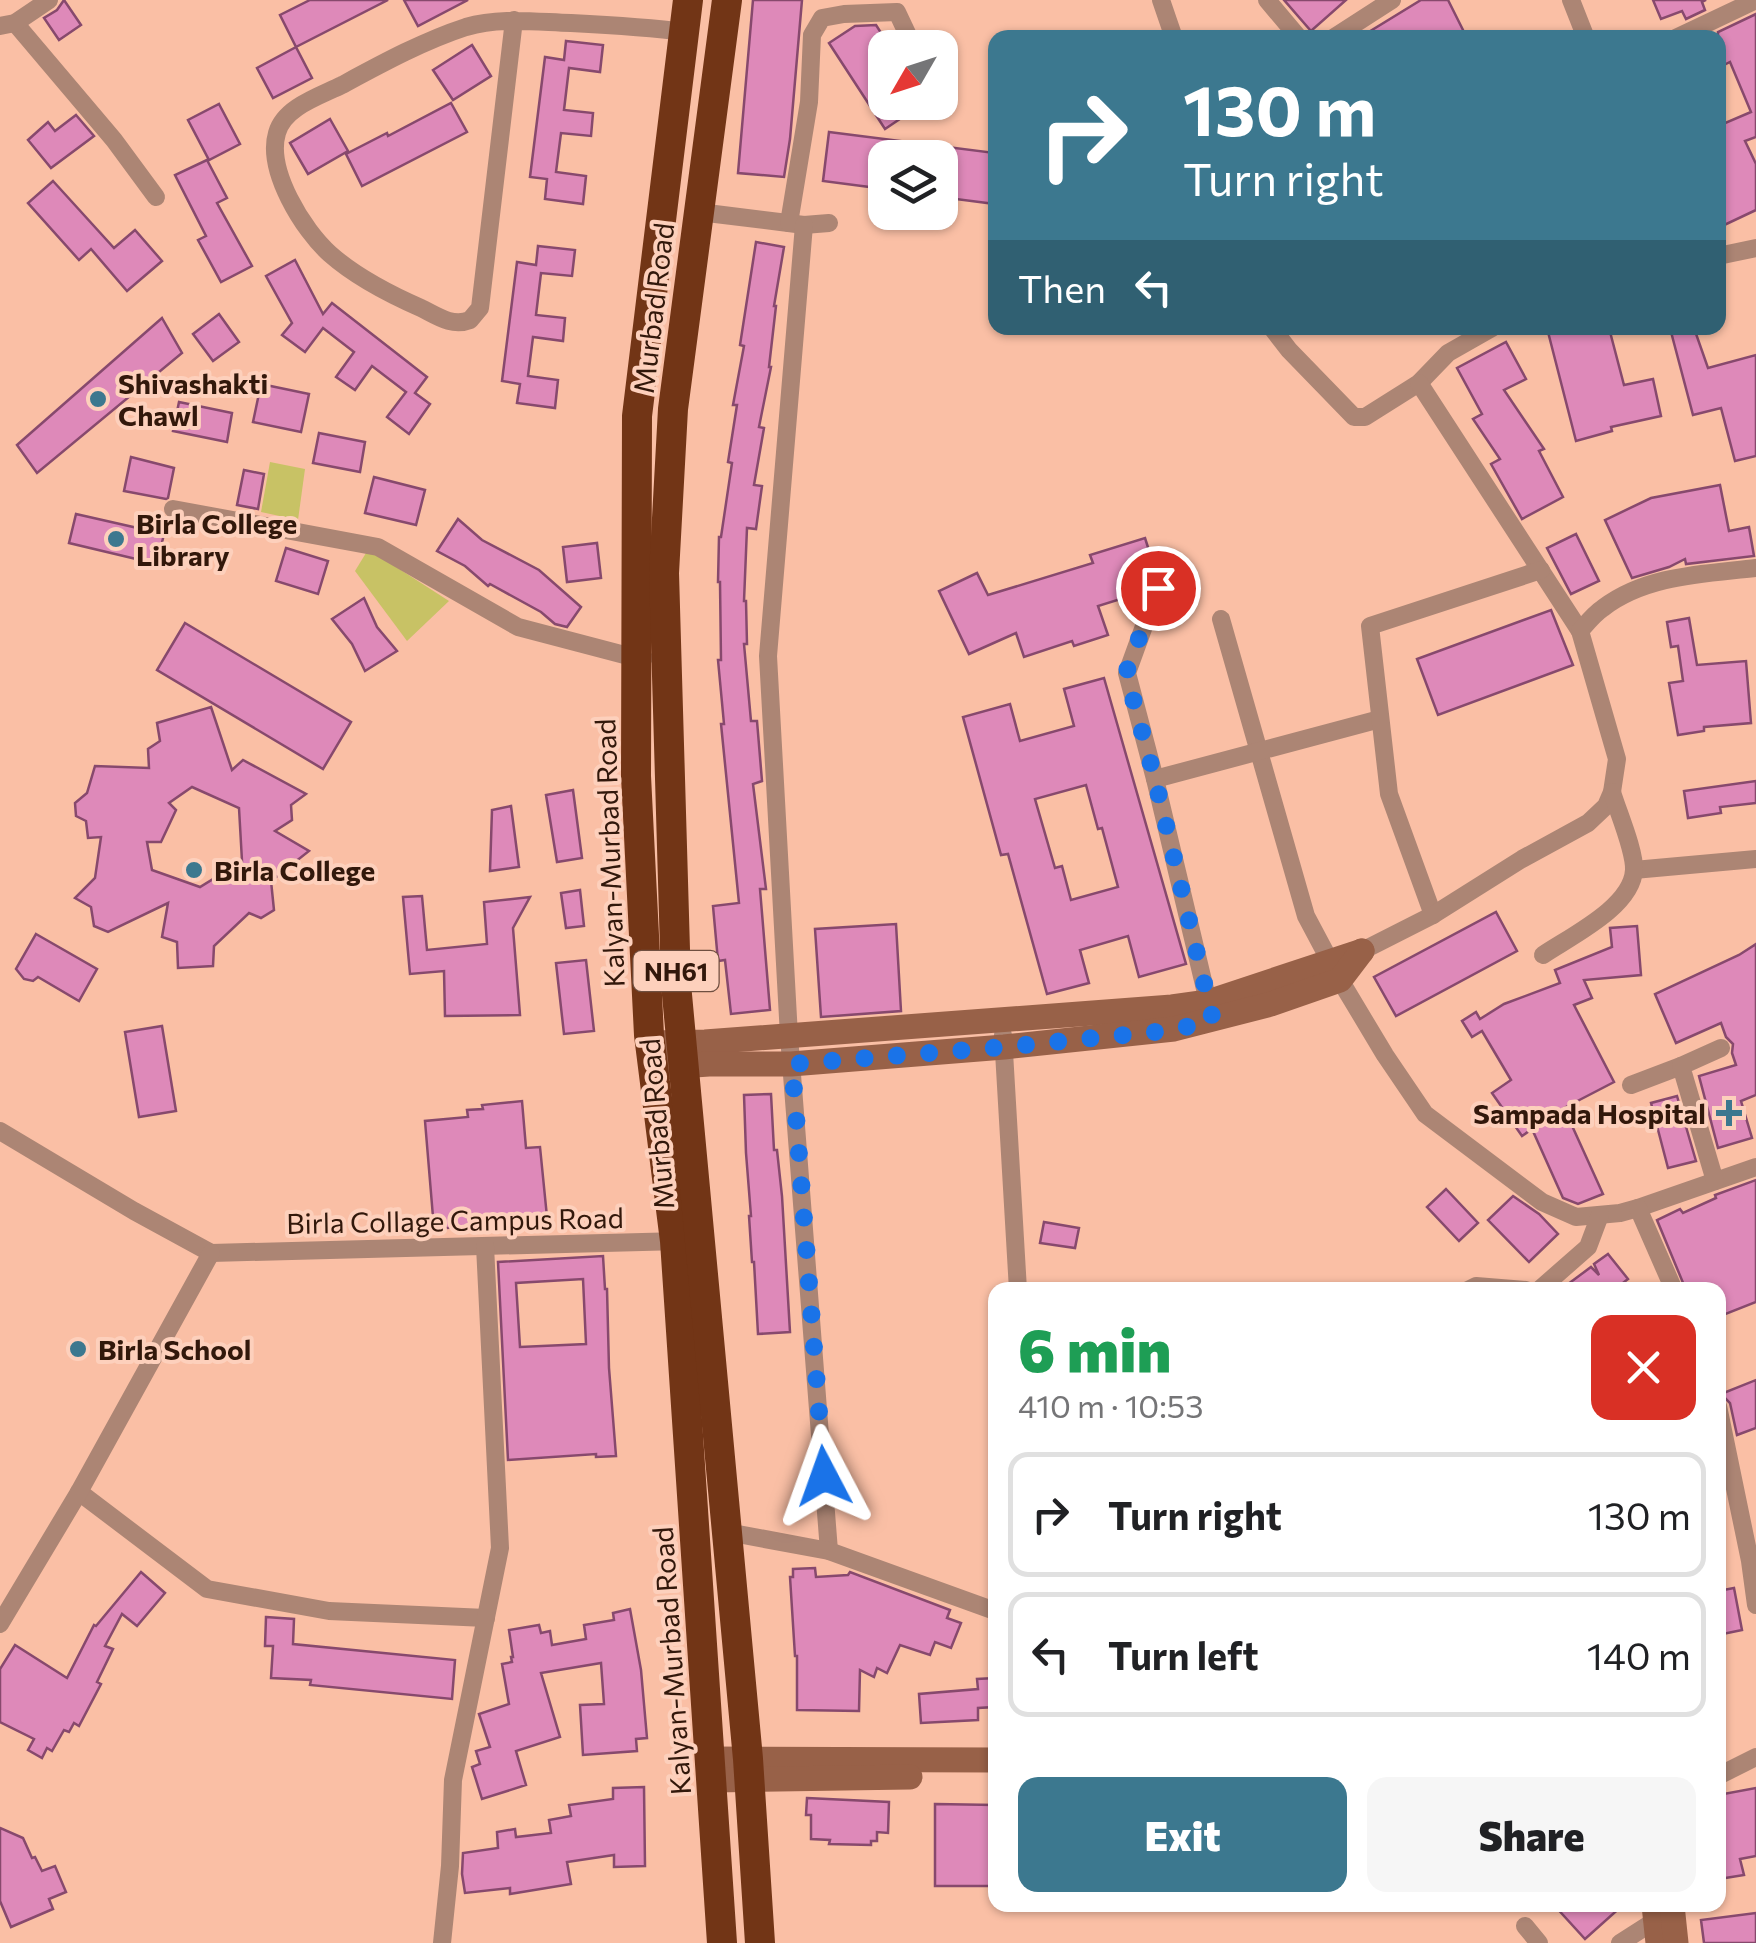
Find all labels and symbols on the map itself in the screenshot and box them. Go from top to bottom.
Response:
north arrow [868,30,958,120]
street label: Murbad Road [626,221,680,395]
place label: Shivashakti Chawl [118,366,268,432]
marker: Shivashakti Chawl [87,388,109,410]
place label: Birla College Library [136,506,297,572]
marker: Birla College Library [105,528,127,550]
pin [1116,546,1201,631]
street label: Kalyan-Murbad Road [587,718,631,988]
place label: Birla College [214,853,375,887]
marker: Birla College [183,859,205,881]
road number: NH61 [634,951,718,991]
street label: Murbad Road [632,1037,680,1211]
place label: Sampada Hospital [1473,1096,1706,1130]
marker: Sampada Hospital [1716,1100,1742,1126]
street label: Birla Collage Campus Road [286,1200,624,1240]
place label: Birla School [98,1332,251,1366]
marker: Birla School [67,1338,89,1360]
position arrow [772,1424,876,1528]
street label: Kalyan-Murbad Road [645,1526,697,1796]

